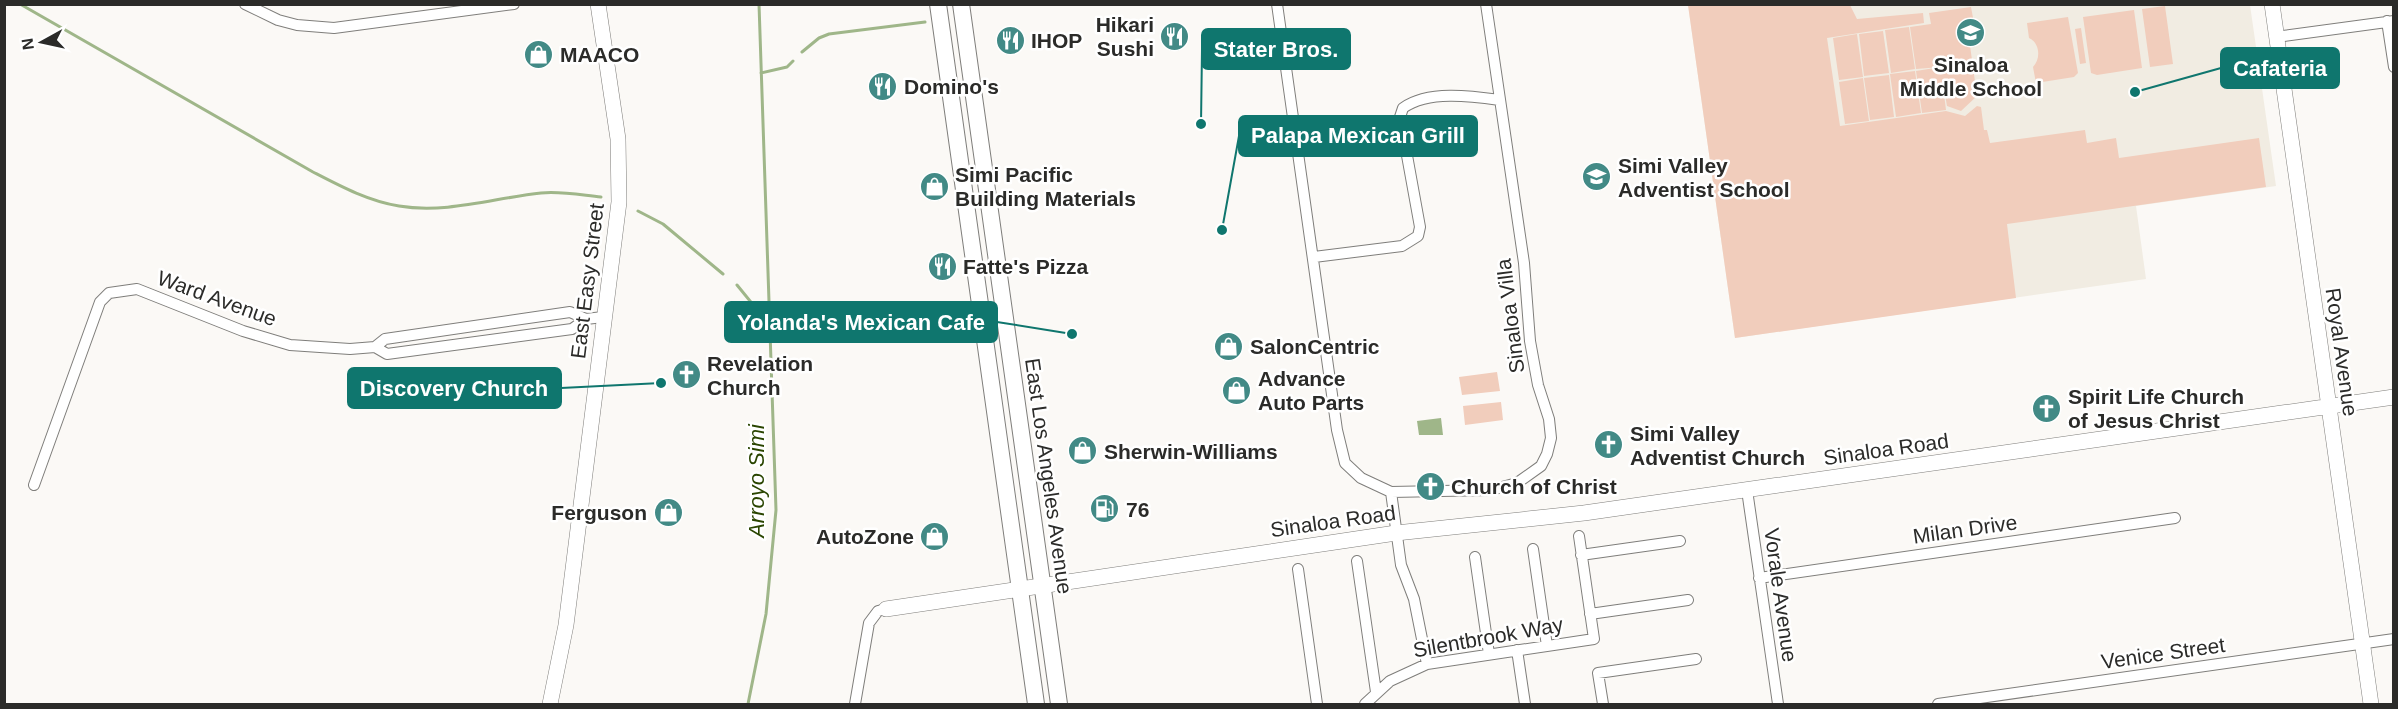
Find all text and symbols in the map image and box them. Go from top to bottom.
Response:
north arrow [12,12,72,72]
place label: Hikari Sushi [1096,13,1154,60]
school or university icon: Sinaloa Middle School [1955,17,1987,49]
restaurant icon: Hikari Sushi [1159,20,1191,52]
restaurant icon: IHOP [994,24,1026,56]
place label: IHOP [1031,29,1082,52]
callout: Stater Bros. [1202,29,1350,69]
text: N [18,37,37,51]
text: Stater Bros. [1214,37,1338,62]
shop icon: MAACO [523,38,555,70]
place label: MAACO [560,43,639,66]
callout: Cafateria [2221,48,2339,88]
place label: Sinaloa Middle School [1900,53,2042,100]
text: Cafateria [2233,56,2328,81]
restaurant icon: Domino's [867,70,899,102]
place label: Domino's [904,75,999,98]
callout: Palapa Mexican Grill [1239,116,1477,156]
text: Palapa Mexican Grill [1251,123,1465,148]
place label: Simi Valley Adventist School [1618,154,1790,201]
school or university icon: Simi Valley Adventist School [1581,161,1613,193]
place label: Simi Pacific Building Materials [955,163,1136,210]
shop icon: Simi Pacific Building Materials [918,170,950,202]
street label: East Easy Street [566,202,608,360]
restaurant icon: Fatte's Pizza [926,250,958,282]
place label: Fatte's Pizza [963,255,1089,278]
street label: Sinaloa Villa [1492,257,1528,375]
street label: Ward Avenue [154,266,280,330]
street label: Royal Avenue [2322,286,2362,418]
callout: Yolanda's Mexican Cafe [725,302,997,342]
text: Yolanda's Mexican Cafe [737,310,985,335]
shop icon: SalonCentric [1213,330,1245,362]
place label: SalonCentric [1250,335,1380,358]
place label: Revelation Church [707,352,813,399]
street label: East Los Angeles Avenue [1021,357,1077,595]
church icon: Revelation Church [670,359,702,391]
place label: Advance Auto Parts [1258,367,1364,414]
callout: Discovery Church [348,368,561,408]
shop icon: Advance Auto Parts [1221,374,1253,406]
text: Discovery Church [360,376,548,401]
place label: Spirit Life Church of Jesus Christ [2068,385,2244,432]
church icon: Spirit Life Church of Jesus Christ [2031,392,2063,424]
place label: Simi Valley Adventist Church [1630,422,1805,469]
water label: Arroyo Simi [744,423,769,540]
church icon: Simi Valley Adventist Church [1593,429,1625,461]
street label: Sinaloa Road [1822,429,1950,469]
shop icon: Sherwin-Williams [1067,435,1099,467]
place label: Sherwin-Williams [1104,440,1278,463]
church icon: Church of Christ [1414,470,1446,502]
place label: Church of Christ [1451,475,1617,498]
fuel station icon: 76 [1089,493,1121,525]
shop icon: Ferguson [652,496,684,528]
place label: 76 [1126,498,1149,521]
place label: Ferguson [551,501,647,524]
street label: Sinaloa Road [1269,501,1397,541]
street label: Milan Drive [1911,510,2019,548]
shop icon: AutoZone [919,520,951,552]
place label: AutoZone [816,525,914,548]
street label: Vorale Avenue [1760,527,1802,663]
street label: Silentbrook Way [1411,612,1565,662]
street label: Venice Street [2100,633,2227,673]

